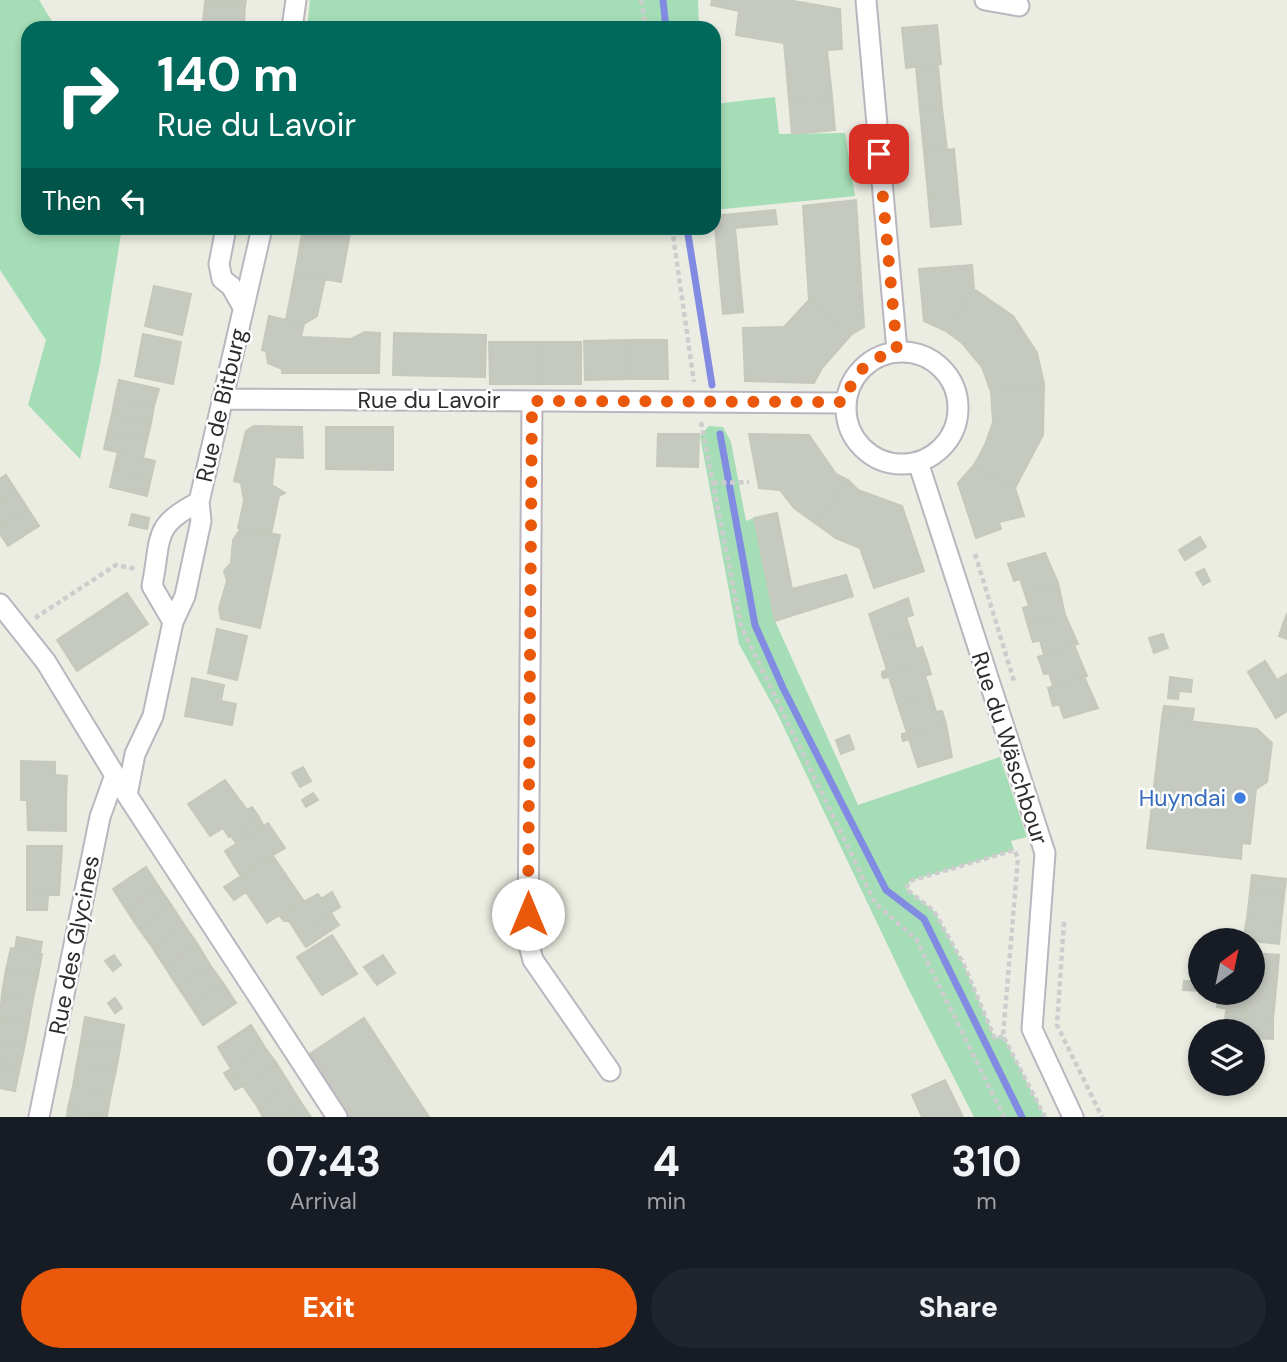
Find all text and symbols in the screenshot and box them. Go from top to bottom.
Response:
text: 140 m [157,42,299,106]
icon: right [42,49,133,140]
text: Rue du Lavoir [157,104,356,146]
pin [849,124,909,184]
icon: arrive [860,135,898,173]
icon: left [115,182,153,220]
text: Then [42,184,101,218]
street label: Rue de Bitburg [189,325,253,485]
street label: Rue du Lavoir [357,385,501,415]
street label: Rue du Wäschbour [965,648,1055,848]
place label: Huyndai [1139,783,1226,813]
marker: Huyndai [1232,790,1248,806]
street label: Rue des Glycines [42,853,106,1037]
position arrow [491,877,565,951]
north arrow [1188,928,1265,1004]
map controls [1188,928,1265,1096]
button: layers [1188,1019,1265,1096]
text: 07:43 [265,1134,381,1189]
text: 4 [652,1134,680,1189]
text: 310 [951,1134,1022,1189]
text: Arrival [290,1186,357,1216]
text: min [647,1186,686,1216]
text: m [976,1186,997,1216]
button: Exit [21,1268,637,1348]
button: Share [651,1268,1266,1348]

